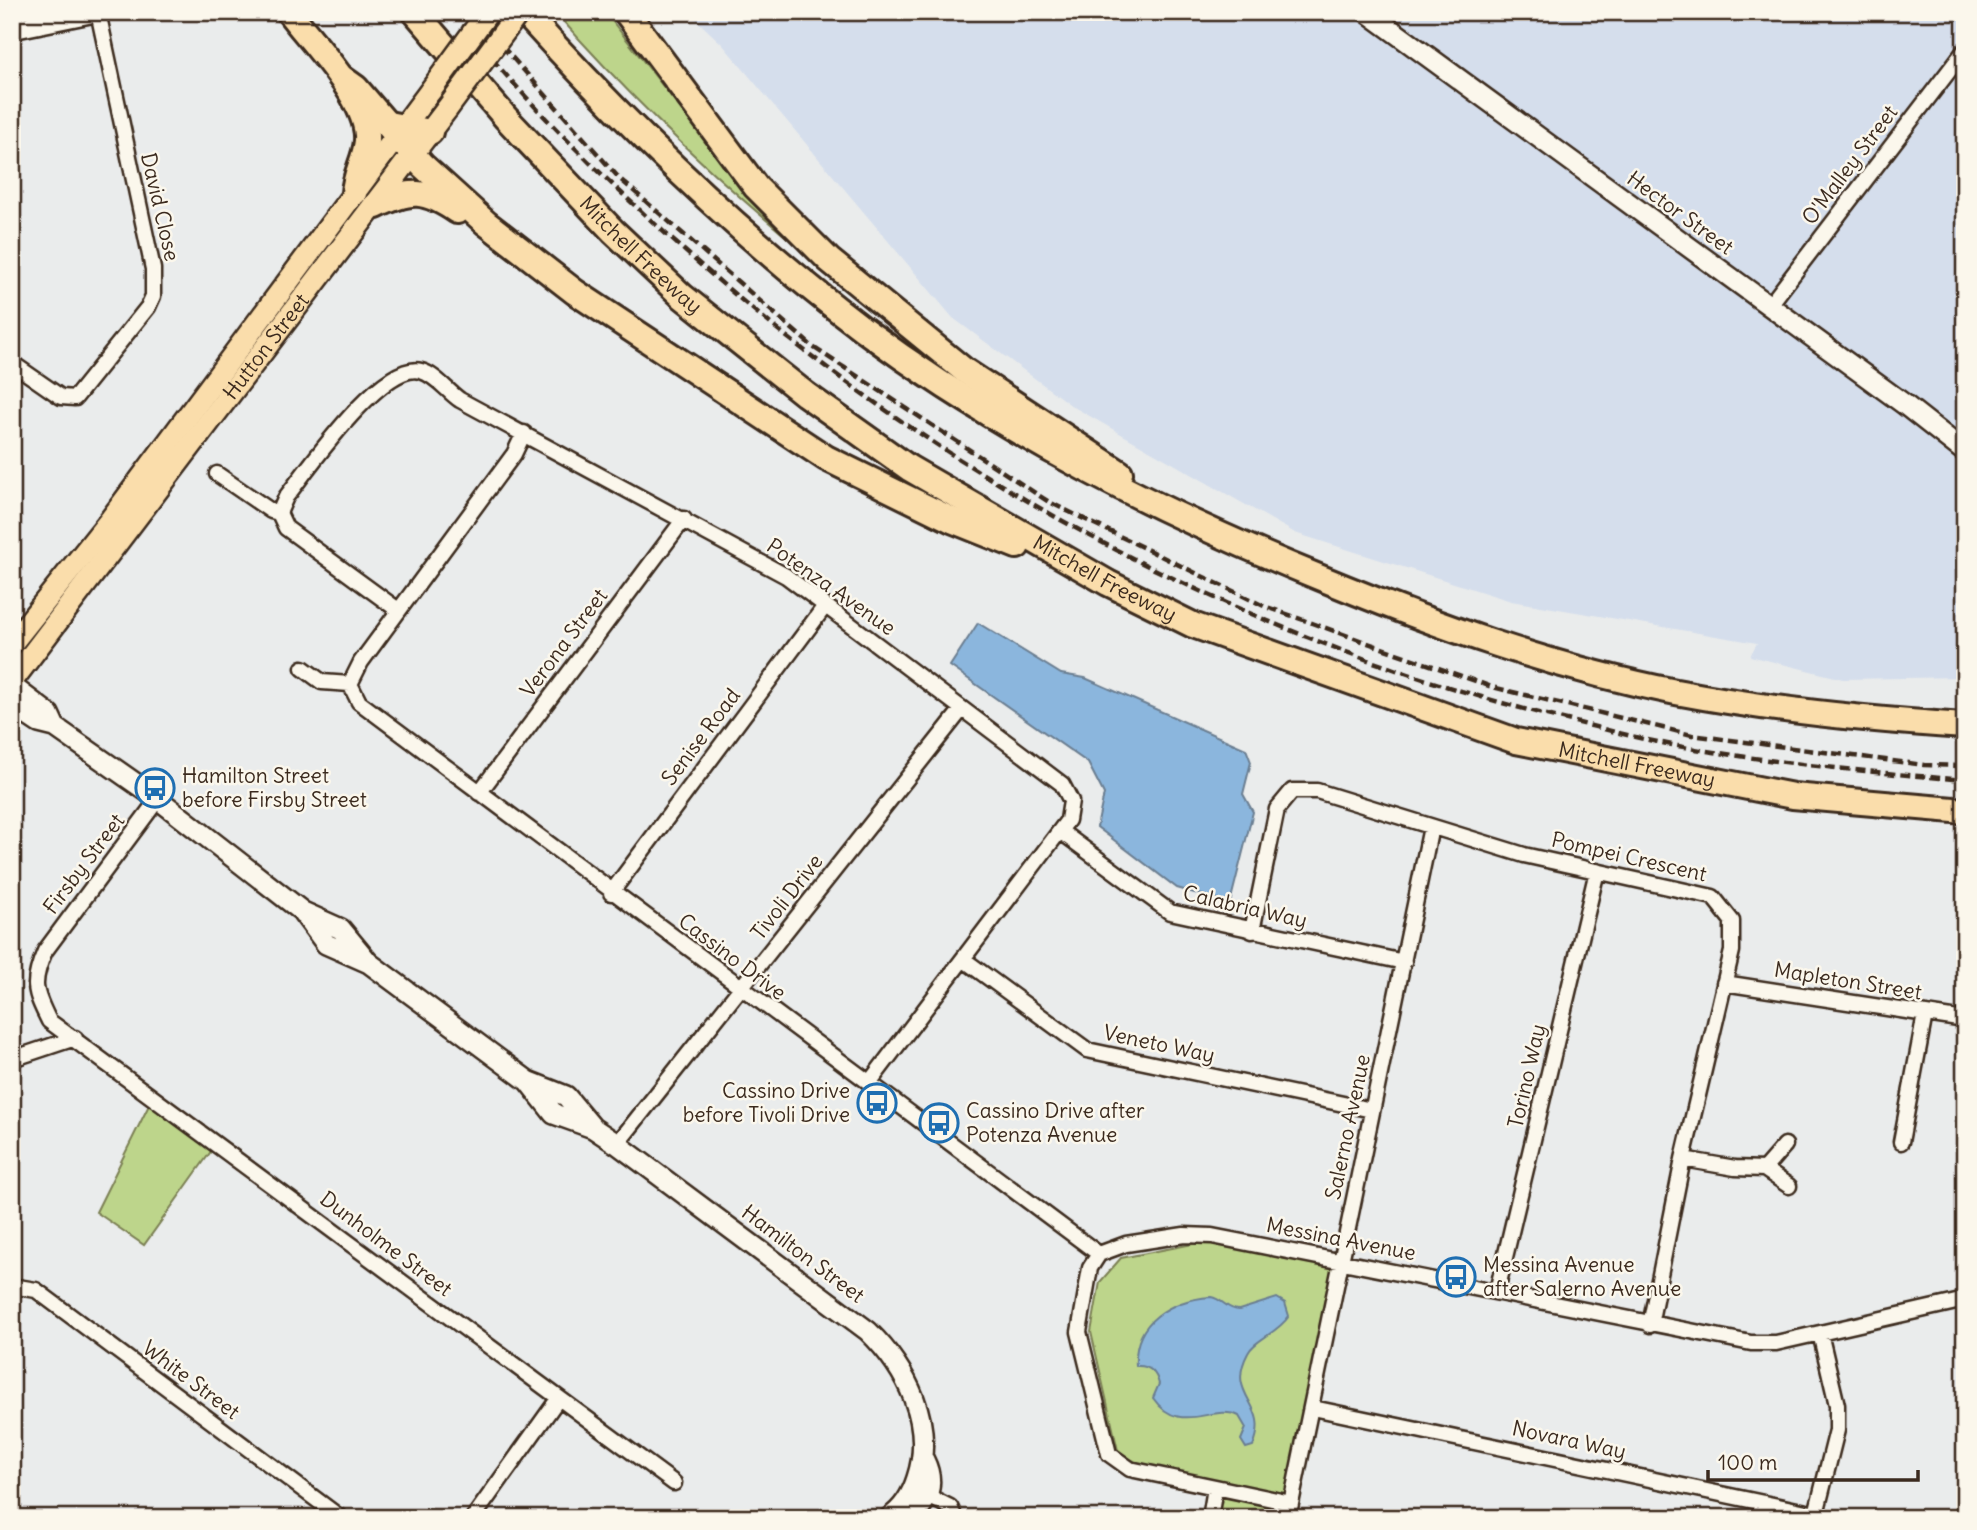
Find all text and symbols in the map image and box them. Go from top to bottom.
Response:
street label: O'Malley Street [1796,100,1903,230]
street label: David Close [135,150,186,264]
street label: Hector Street [1622,165,1739,260]
street label: Mitchell Freeway [574,190,708,320]
street label: Hutton Street [217,288,315,405]
street label: Mitchell Freeway [1028,529,1181,628]
street label: Potenza Avenue [762,532,901,641]
street label: Verona Street [514,583,613,702]
street label: Senise Road [655,683,746,791]
street label: Mitchell Freeway [1556,736,1718,793]
place label: Hamilton Street before Firsby Street [182,762,367,813]
bus stop icon: Hamilton Street before Firsby Street [134,767,176,809]
street label: Firsby Street [37,808,130,919]
street label: Pompei Crescent [1549,826,1709,888]
street label: Tivoli Drive [745,848,829,945]
street label: Calabria Way [1180,879,1310,934]
street label: Cassino Drive [673,907,792,1006]
street label: Mapleton Street [1772,956,1924,1005]
street label: Veneto Way [1101,1019,1217,1068]
street label: Torino Way [1501,1021,1552,1131]
street label: Salerno Avenue [1319,1052,1376,1202]
place label: Cassino Drive before Tivoli Drive [683,1077,850,1128]
bus stop icon: Cassino Drive before Tivoli Drive [856,1082,898,1124]
place label: Cassino Drive after Potenza Avenue [966,1097,1145,1148]
bus stop icon: Cassino Drive after Potenza Avenue [918,1102,960,1144]
street label: Dunholme Street [315,1185,458,1302]
street label: Hamilton Street [736,1199,870,1309]
street label: Messina Avenue [1264,1211,1418,1266]
place label: Messina Avenue after Salerno Avenue [1483,1251,1681,1302]
bus stop icon: Messina Avenue after Salerno Avenue [1435,1256,1477,1298]
street label: White Street [137,1334,245,1425]
street label: Novara Way [1510,1414,1629,1465]
scale bar [1708,1439,1918,1483]
text: 100 m [1718,1449,1777,1476]

